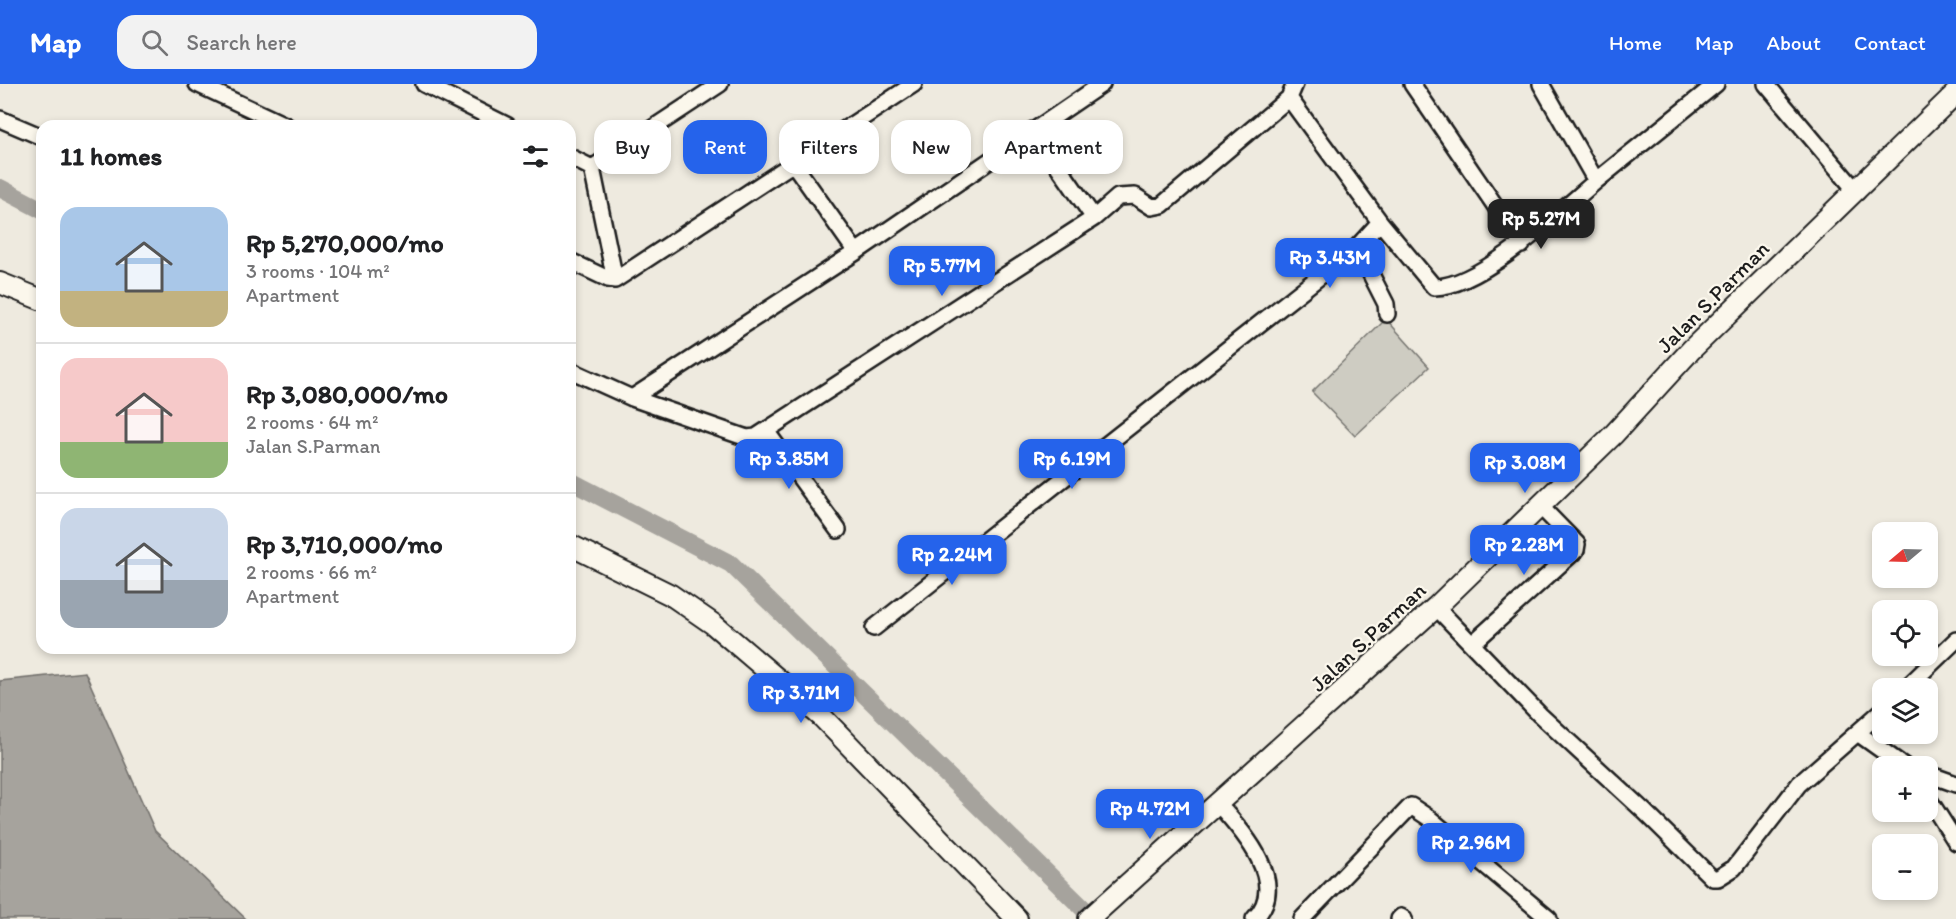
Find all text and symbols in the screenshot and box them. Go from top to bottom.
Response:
search box [117,15,537,69]
text: Map [30,25,81,59]
icon: search [138,26,171,59]
text: Search here [186,29,297,56]
text: Home [1609,30,1662,55]
text: Map [1695,30,1734,55]
text: About [1767,30,1821,55]
text: Contact [1854,30,1926,55]
chip: Buy [594,120,671,174]
chip: Rent [683,120,767,174]
chip: Filters [779,120,879,174]
chip: New [891,120,971,174]
chip: Apartment [983,120,1123,174]
text: 11 homes [60,140,162,172]
icon: filters [519,140,552,173]
pin: Rp 5.27M [1479,199,1603,250]
text: Rp 5.27M [1502,206,1580,230]
text: Rp 5,270,000/mo [246,227,444,259]
icon: home [108,231,180,303]
street label: Jalan S.Parman [1651,235,1775,359]
pin: Rp 3.43M [1268,238,1392,289]
text: Rp 3.43M [1289,245,1371,269]
pin: Rp 5.77M [880,246,1004,297]
text: Rp 5.77M [903,253,981,277]
text: 3 rooms · 104 m² [246,259,390,283]
text: Apartment [246,283,339,307]
text: Rp 3,080,000/mo [246,378,448,410]
icon: home [108,382,180,454]
text: 2 rooms · 64 m² [246,410,378,434]
text: Jalan S.Parman [246,434,381,458]
pin: Rp 3.85M [727,439,851,490]
pin: Rp 6.19M [1010,439,1134,490]
pin: Rp 3.08M [1463,443,1587,494]
text: Rp 3.85M [749,446,829,470]
text: Rp 6.19M [1033,446,1111,470]
text: Rp 3.08M [1484,450,1566,474]
north arrow [1872,522,1938,588]
map controls [1872,522,1938,900]
pin: Rp 2.28M [1462,525,1586,576]
text: Rp 3,710,000/mo [246,528,443,560]
icon: home [108,532,180,604]
text: Rp 2.28M [1484,532,1564,556]
pin: Rp 2.24M [890,535,1014,586]
text: Rp 2.24M [912,542,992,566]
text: 2 rooms · 66 m² [246,560,377,584]
street label: Jalan S.Parman [1305,576,1432,697]
text: Apartment [246,584,339,608]
button: locate [1872,600,1938,666]
pin: Rp 3.71M [739,673,863,724]
button: layers [1872,678,1938,744]
text: Rp 3.71M [762,680,840,704]
button: + [1872,756,1938,822]
pin: Rp 4.72M [1088,789,1212,840]
text: Rp 4.72M [1110,796,1190,820]
pin: Rp 2.96M [1409,823,1533,874]
text: Rp 2.96M [1431,830,1511,854]
button: − [1872,834,1938,900]

